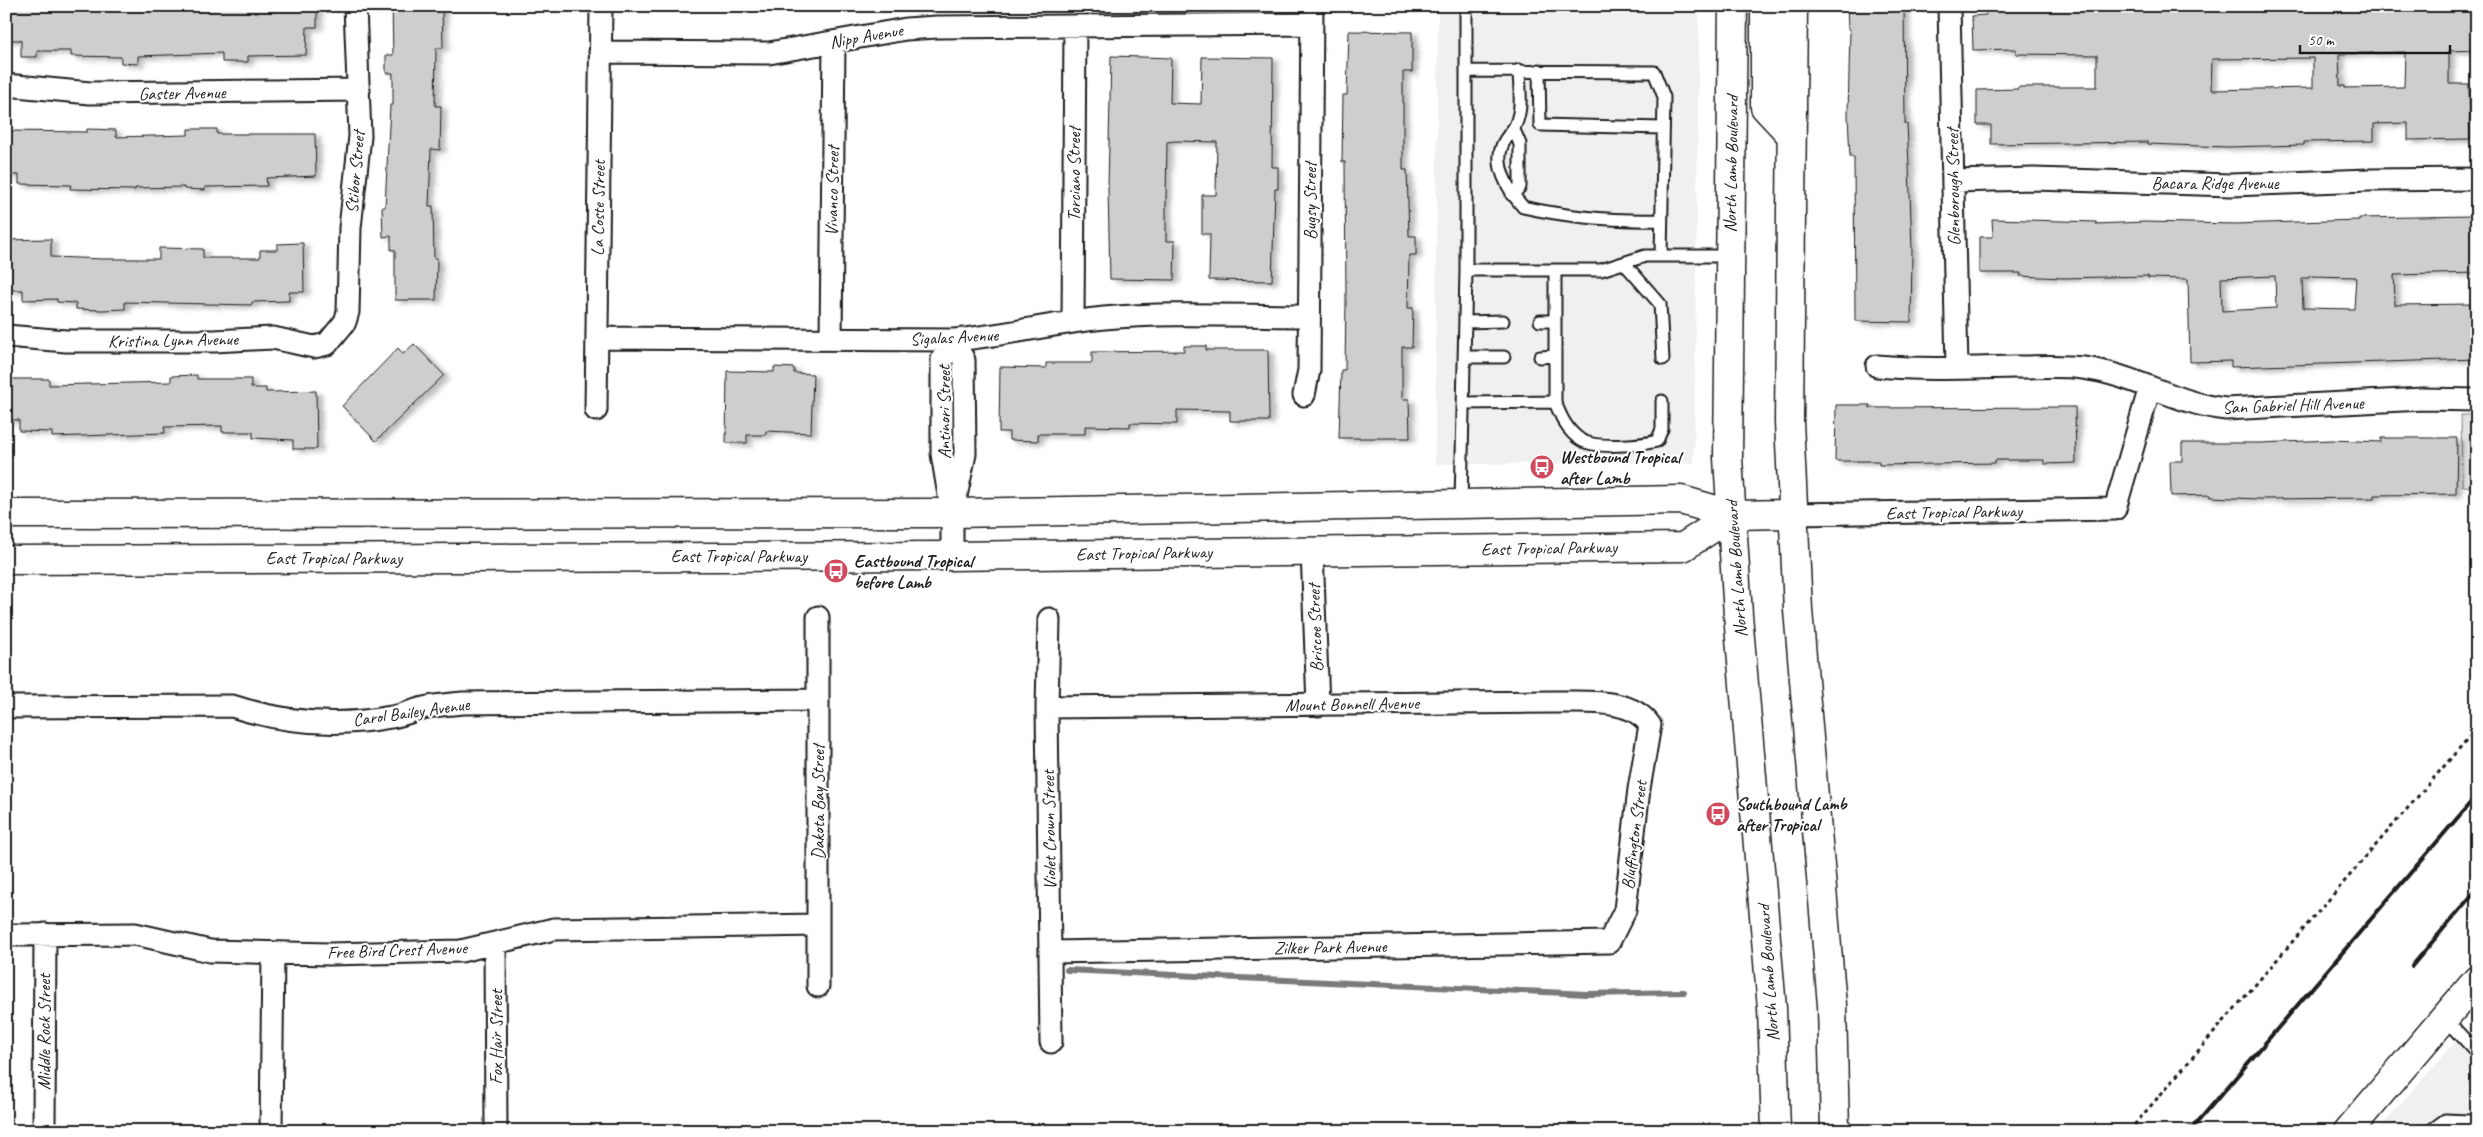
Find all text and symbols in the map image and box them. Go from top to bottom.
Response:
street label: Nipp Avenue [828,19,905,53]
scale bar [2300,22,2450,54]
text: 50 m [2308,31,2335,50]
street label: Gaster Avenue [138,81,227,105]
street label: North Lamb Boulevard [1719,92,1743,233]
street label: Torciano Street [1063,124,1085,221]
street label: Glenborough Street [1941,125,1965,246]
street label: Stibor Street [340,127,370,214]
street label: Vivanco Street [820,143,844,236]
street label: La Coste Street [586,158,610,256]
street label: Bugsy Street [1299,159,1321,240]
street label: Bacara Ridge Avenue [2151,172,2280,194]
street label: Sigalas Avenue [909,324,1000,350]
street label: Kristina Lynn Avenue [108,328,239,352]
street label: Antinori Street [933,363,955,459]
street label: San Gabriel Hill Avenue [2222,391,2365,418]
place label: Westbound Tropical after Lamb [1560,446,1684,489]
bus stop icon: Westbound Tropical after Lamb [1529,454,1555,480]
street label: North Lamb Boulevard [1720,497,1752,638]
street label: East Tropical Parkway [1886,500,2024,524]
street label: East Tropical Parkway [1481,536,1619,560]
street label: East Tropical Parkway [1076,541,1214,565]
street label: East Tropical Parkway [671,545,809,567]
street label: East Tropical Parkway [266,547,404,569]
place label: Eastbound Tropical before Lamb [854,550,977,593]
bus stop icon: Eastbound Tropical before Lamb [823,558,849,584]
street label: Briscoe Street [1302,581,1328,672]
street label: Mount Bonnell Avenue [1285,692,1420,716]
street label: Carol Bailey Avenue [351,693,472,731]
street label: Dakota Bay Street [807,741,829,860]
street label: Violet Crown Street [1037,768,1061,890]
street label: Bluffington Street [1616,777,1652,890]
place label: Southbound Lamb after Tropical [1736,793,1849,836]
bus stop icon: Southbound Lamb after Tropical [1705,801,1731,827]
street label: North Lamb Boulevard [1752,901,1784,1042]
street label: Zilker Park Avenue [1273,935,1388,959]
street label: Free Bird Crest Avenue [327,937,468,963]
street label: Middle Rock Street [33,972,55,1090]
street label: Fox Hair Street [485,988,507,1084]

